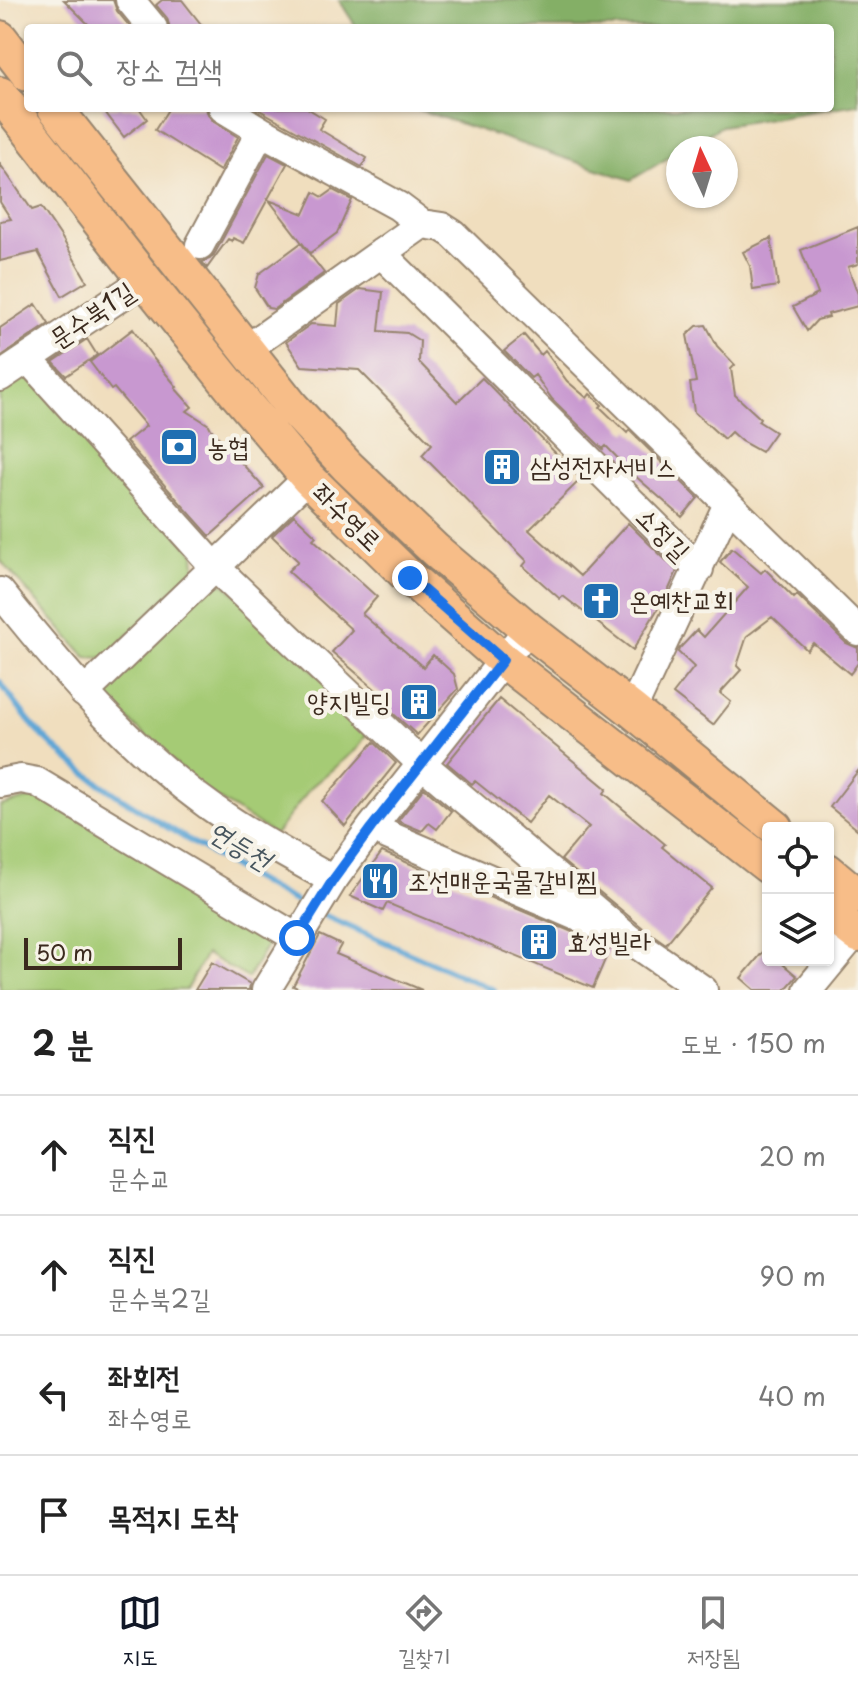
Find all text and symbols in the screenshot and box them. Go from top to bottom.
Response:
search box [24,24,834,112]
icon: search [52,46,96,90]
text: 장소 검색 [116,46,222,91]
north arrow [666,136,738,208]
street label: 문수북1길 [41,271,142,357]
bank icon: 농협 [158,426,200,468]
place label: 농협 [207,426,249,465]
building icon: 삼성전자서비스 [481,446,523,488]
place label: 삼성전자서비스 [530,446,676,485]
street label: 좌수영로 [304,473,392,559]
street label: 소정길 [628,497,700,569]
route end [392,560,428,596]
church icon: 온예찬교회 [580,580,622,622]
place label: 온예찬교회 [629,580,734,619]
place label: 양지빌딩 [307,681,391,720]
building icon: 양지빌딩 [398,681,440,723]
water label: 연등천 [201,808,283,881]
map controls [762,822,834,966]
button: locate [762,822,834,894]
restaurant icon: 조선매운국물갈비찜 [359,860,401,902]
place label: 조선매운국물갈비찜 [408,860,596,899]
button: layers [762,894,834,966]
route start [279,920,315,956]
building icon: 효성빌라 [518,921,560,963]
place label: 효성빌라 [567,921,651,960]
scale bar [24,934,182,970]
text: 50 m [36,935,93,968]
text: 2 분 [32,1016,94,1068]
text: 도보 · 150 m [680,1023,826,1062]
text: 직진 [108,1113,156,1158]
icon: ahead [32,1133,76,1177]
text: 20 m [759,1136,826,1175]
text: 문수교 [108,1158,171,1197]
text: 직진 [108,1233,156,1278]
icon: ahead [32,1253,76,1297]
text: 90 m [759,1256,826,1295]
text: 문수북2길 [108,1278,210,1317]
text: 좌회전 [108,1353,180,1398]
icon: left [32,1373,76,1417]
text: 40 m [758,1376,826,1415]
text: 좌수영로 [108,1398,192,1437]
icon: arrive [32,1493,76,1537]
text: 목적지 도착 [108,1493,238,1538]
tab: 지도 [118,1591,162,1672]
tab: 길찾기 [398,1591,451,1672]
tab: 저장됨 [687,1591,740,1672]

